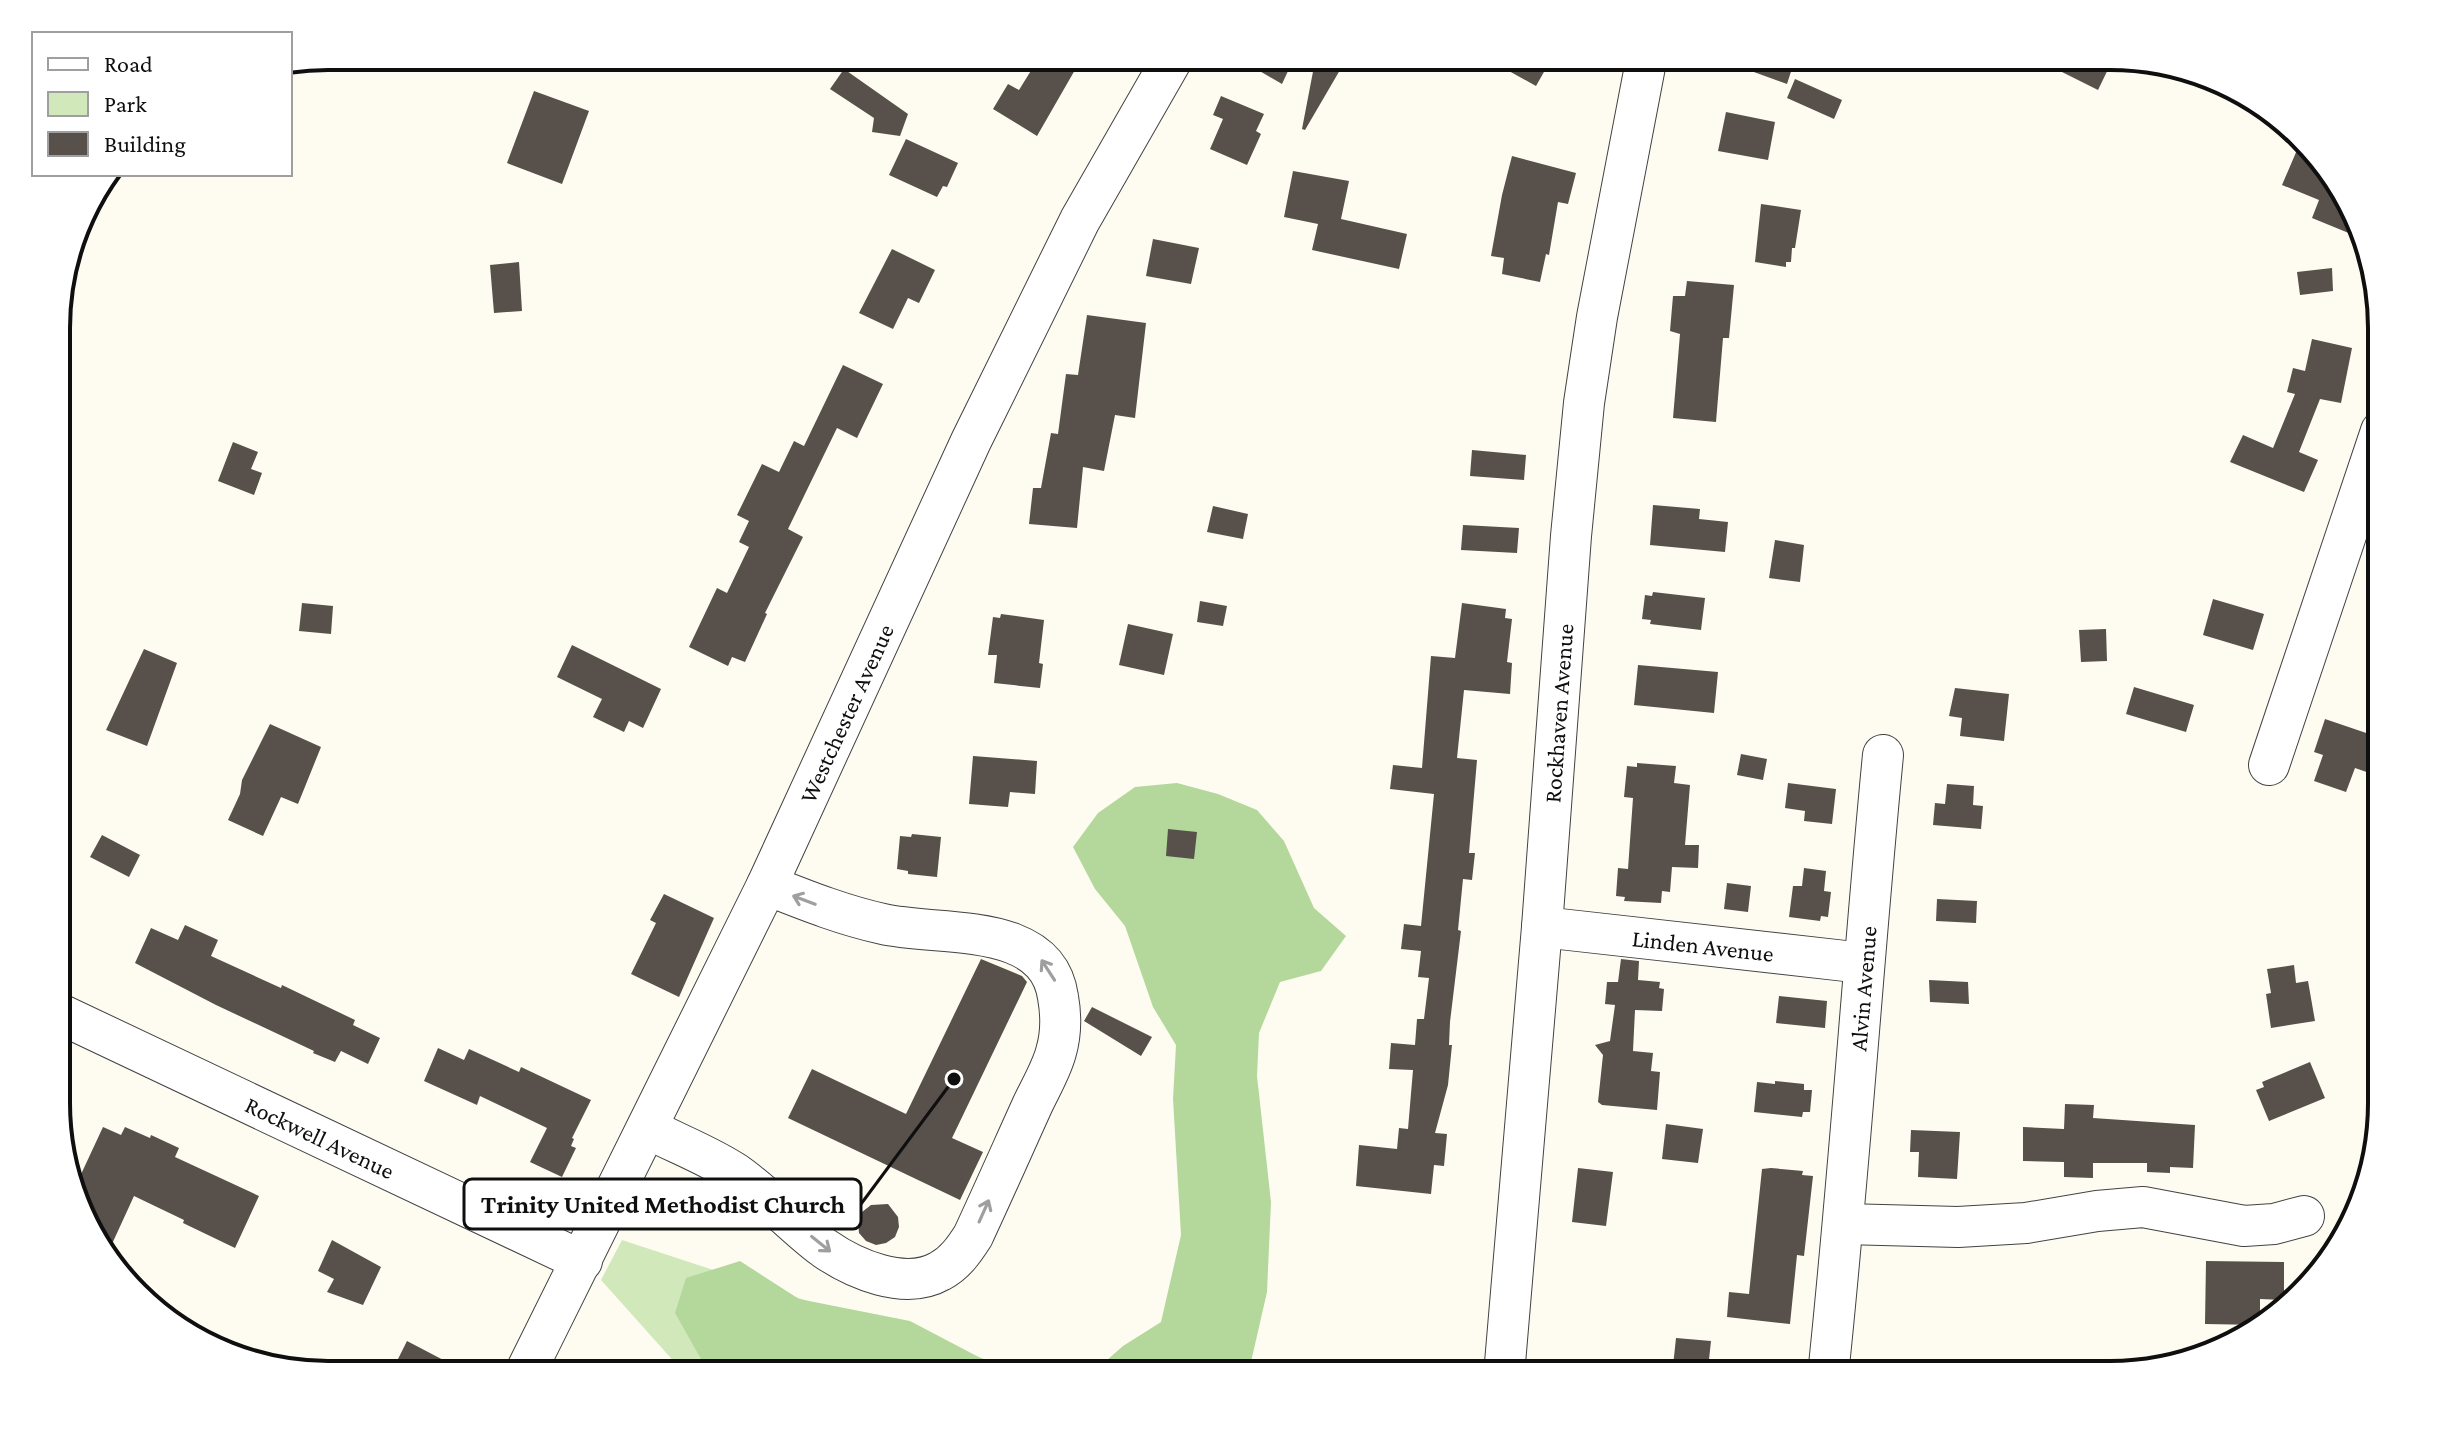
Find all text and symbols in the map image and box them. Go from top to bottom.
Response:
legend [32,32,292,176]
text: Road [104,50,153,77]
text: Park [104,90,147,117]
text: Building [104,130,186,157]
street label: Westchester Avenue [793,620,899,807]
street label: Rockhaven Avenue [1538,623,1578,804]
one-way arrow [793,892,817,906]
street label: Linden Avenue [1631,924,1775,966]
street label: Alvin Avenue [1844,925,1881,1052]
one-way arrow [1039,960,1056,982]
street label: Rockwell Avenue [241,1090,399,1184]
callout: Trinity United Methodist Church [464,1179,861,1229]
text: Trinity United Methodist Church [481,1190,845,1219]
one-way arrow [977,1200,992,1224]
one-way arrow [810,1235,831,1253]

